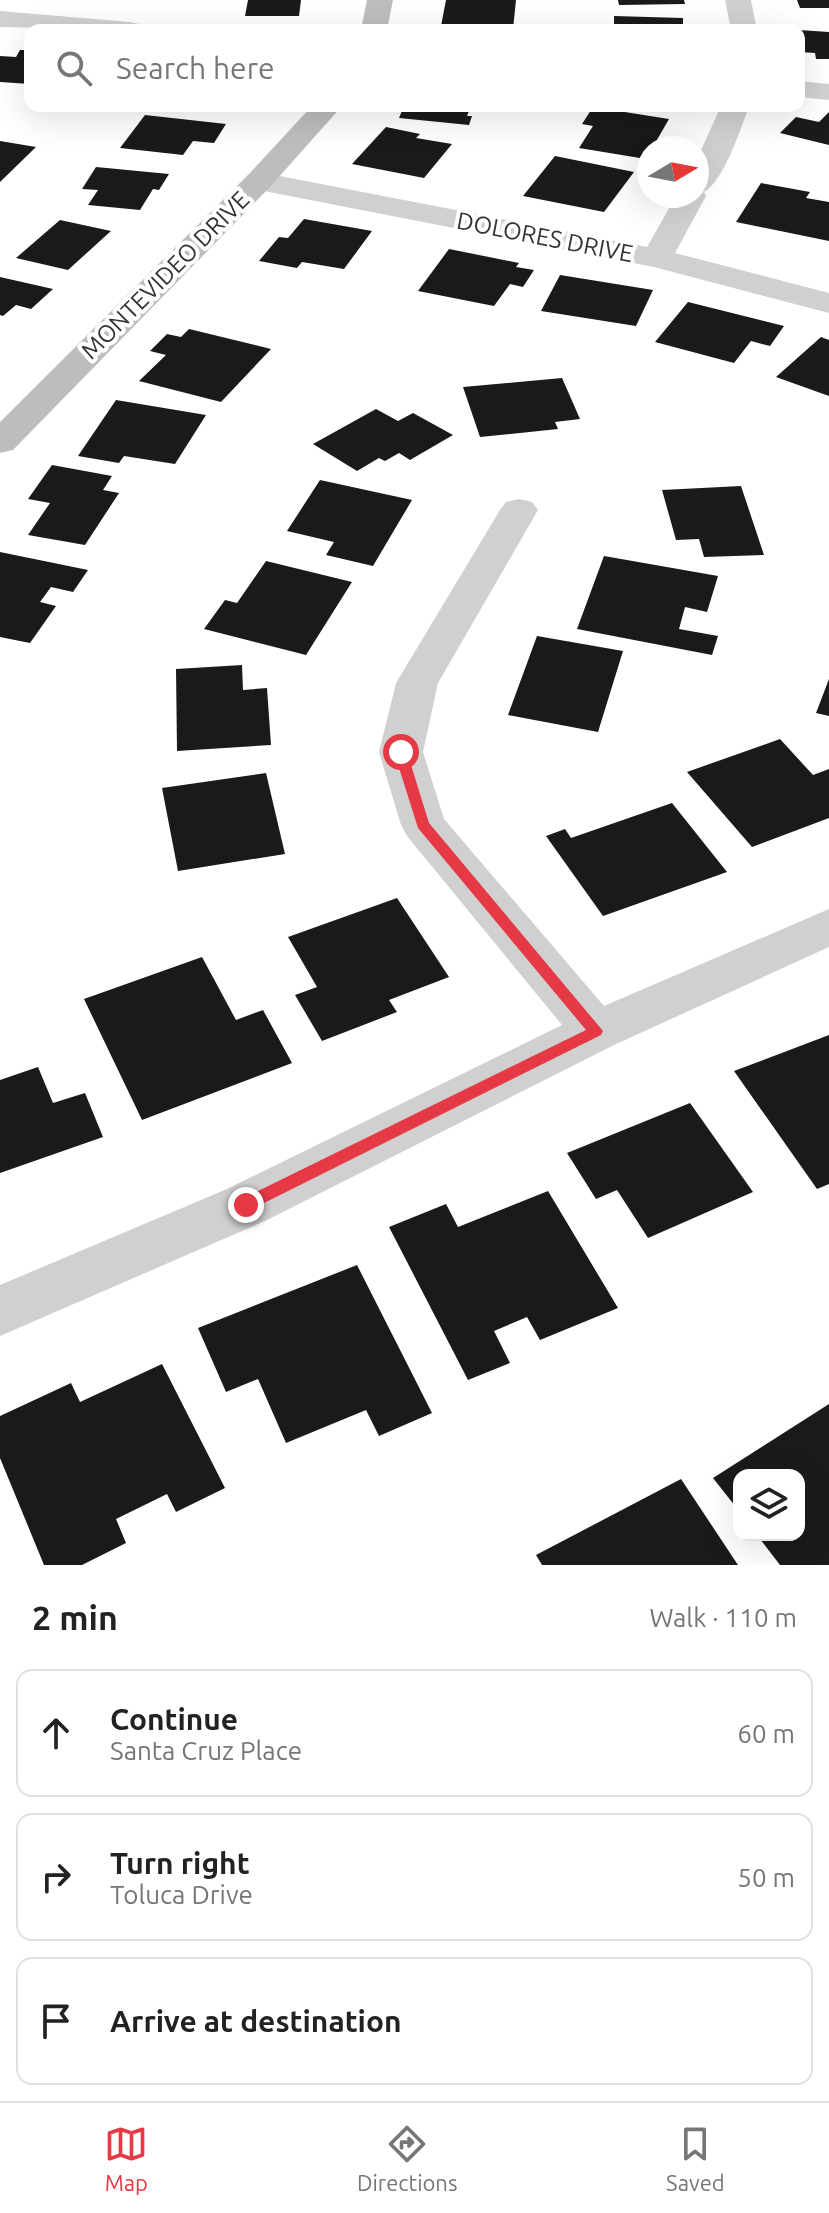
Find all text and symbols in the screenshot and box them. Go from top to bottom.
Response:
search box [24,24,805,112]
icon: search [52,46,96,90]
text: Search here [116,51,275,85]
north arrow [637,136,709,208]
street label: MONTEVIDEO DRIVE [76,186,254,364]
street label: DOLORES DRIVE [455,207,635,267]
route start [383,734,419,770]
route end [228,1187,264,1223]
map controls [733,1469,805,1541]
button: layers [733,1469,805,1541]
text: 2 min [32,1598,118,1636]
text: Walk · 110 m [649,1603,797,1632]
text: Continue [110,1702,238,1736]
icon: ahead [34,1711,78,1755]
text: 60 m [737,1719,795,1748]
text: Santa Cruz Place [110,1736,302,1765]
text: Turn right [110,1846,250,1880]
icon: right [34,1855,78,1899]
text: 50 m [737,1863,795,1892]
text: Toluca Drive [110,1880,253,1909]
icon: arrive [34,1999,78,2043]
text: Arrive at destination [110,2004,402,2038]
tab: Map [104,2122,148,2195]
tab: Directions [357,2122,457,2195]
tab: Saved [666,2122,725,2195]

